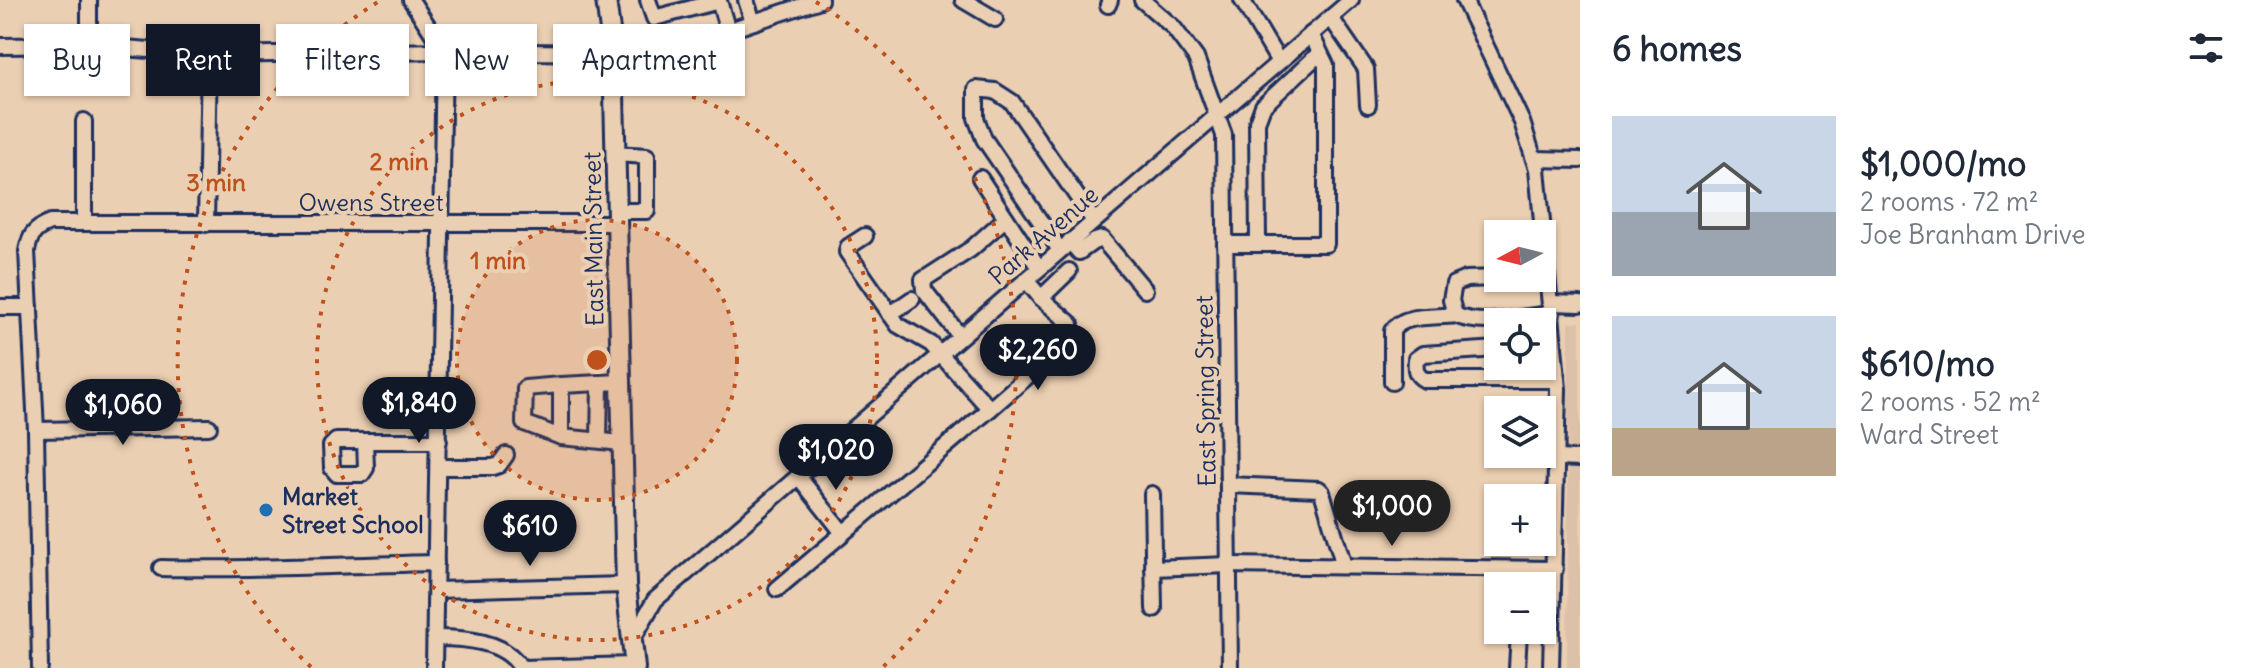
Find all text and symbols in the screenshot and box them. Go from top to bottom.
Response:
chip: Buy [24,24,130,96]
chip: Rent [146,24,260,96]
chip: Filters [276,24,409,96]
chip: New [425,24,537,96]
chip: Apartment [553,24,745,96]
icon: filters [2184,26,2228,70]
text: 6 homes [1612,27,1742,70]
text: $1,000/mo [1860,142,2026,185]
text: 2 min [369,146,429,176]
icon: home [1676,148,1772,244]
street label: East Main Street [576,152,610,326]
text: 3 min [186,167,246,197]
street label: Park Avenue [982,179,1104,291]
text: 2 rooms · 72 m² [1860,185,2039,218]
street label: Owens Street [299,187,443,217]
text: Joe Branham Drive [1860,218,2086,251]
north arrow [1484,220,1556,292]
map controls [1484,220,1556,644]
text: 1 min [470,245,526,275]
street label: East Spring Street [1188,295,1222,487]
button: locate [1484,308,1556,380]
pin: $2,260 [973,324,1103,392]
text: $2,260 [998,333,1078,366]
text: $610/mo [1860,342,1995,385]
centre of rings [583,346,611,374]
icon: home [1676,348,1772,444]
pin: $1,840 [354,377,484,445]
pin: $1,060 [58,379,188,447]
text: 2 rooms · 52 m² [1860,385,2041,418]
text: $1,840 [381,386,457,419]
text: $1,060 [84,388,162,421]
button: layers [1484,396,1556,468]
text: Ward Street [1860,418,1999,451]
pin: $1,020 [771,424,901,492]
text: $1,020 [797,433,875,466]
pin: $1,000 [1327,480,1457,548]
place label: Market Street School [282,481,424,539]
button: + [1484,484,1556,556]
text: $1,000 [1351,489,1433,522]
pin: $610 [483,500,577,568]
marker: Market Street School [257,501,275,519]
text: $610 [502,509,558,542]
button: − [1484,572,1556,644]

